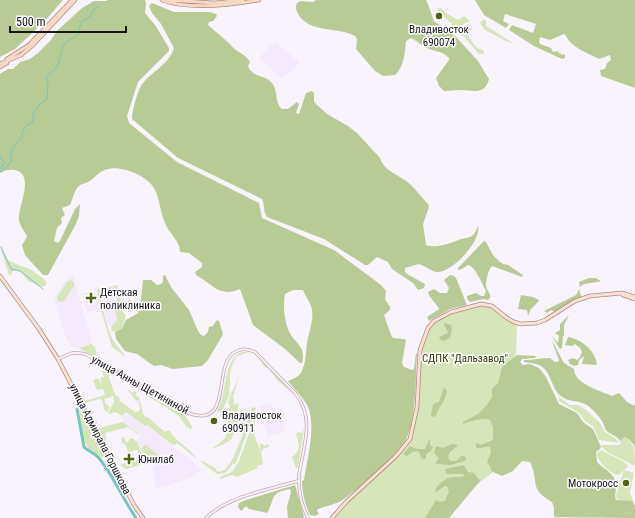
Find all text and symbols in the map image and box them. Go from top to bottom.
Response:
scale bar [10,8,126,34]
marker: Владивосток 690074 [434,11,444,21]
text: 500 m [16,15,46,29]
place label: Владивосток 690074 [409,23,470,49]
place label: Детская поликлиника [100,286,161,312]
marker: Детская поликлиника [85,292,97,304]
park label: СДПК "Дальзавод" [422,352,508,365]
street label: улица Анны Щетининой [89,353,191,417]
street label: улица Адмирала Горшкова [66,381,134,497]
place label: Владивосток 690911 [222,409,283,435]
marker: Владивосток 690911 [209,416,219,426]
marker: Юнилаб [123,453,135,465]
place label: Юнилаб [138,453,174,466]
place label: Мотокросс [568,477,618,490]
marker: Мотокросс [621,478,631,488]

